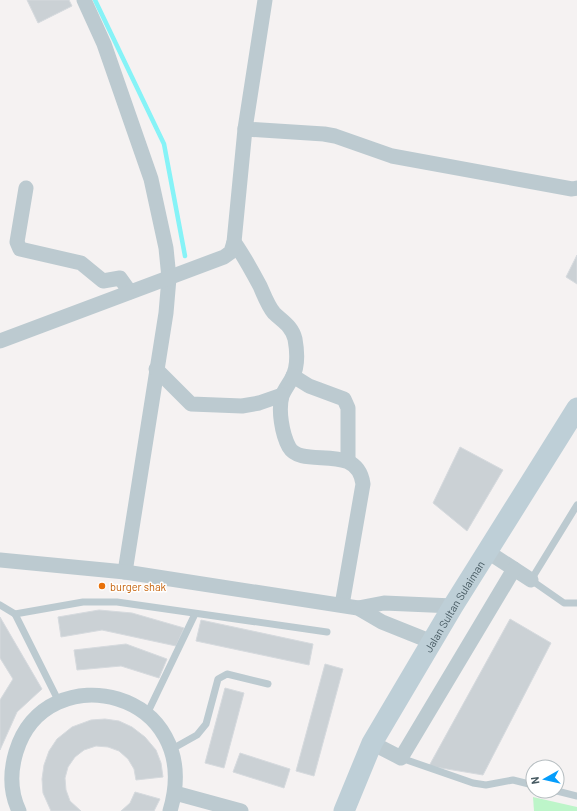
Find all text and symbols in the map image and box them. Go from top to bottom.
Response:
street label: Jalan Sultan Sulaiman [421,558,487,654]
place label: burger shak [110,580,167,593]
marker: burger shak [97,581,107,591]
north arrow [525,759,565,799]
text: N [528,776,542,785]

